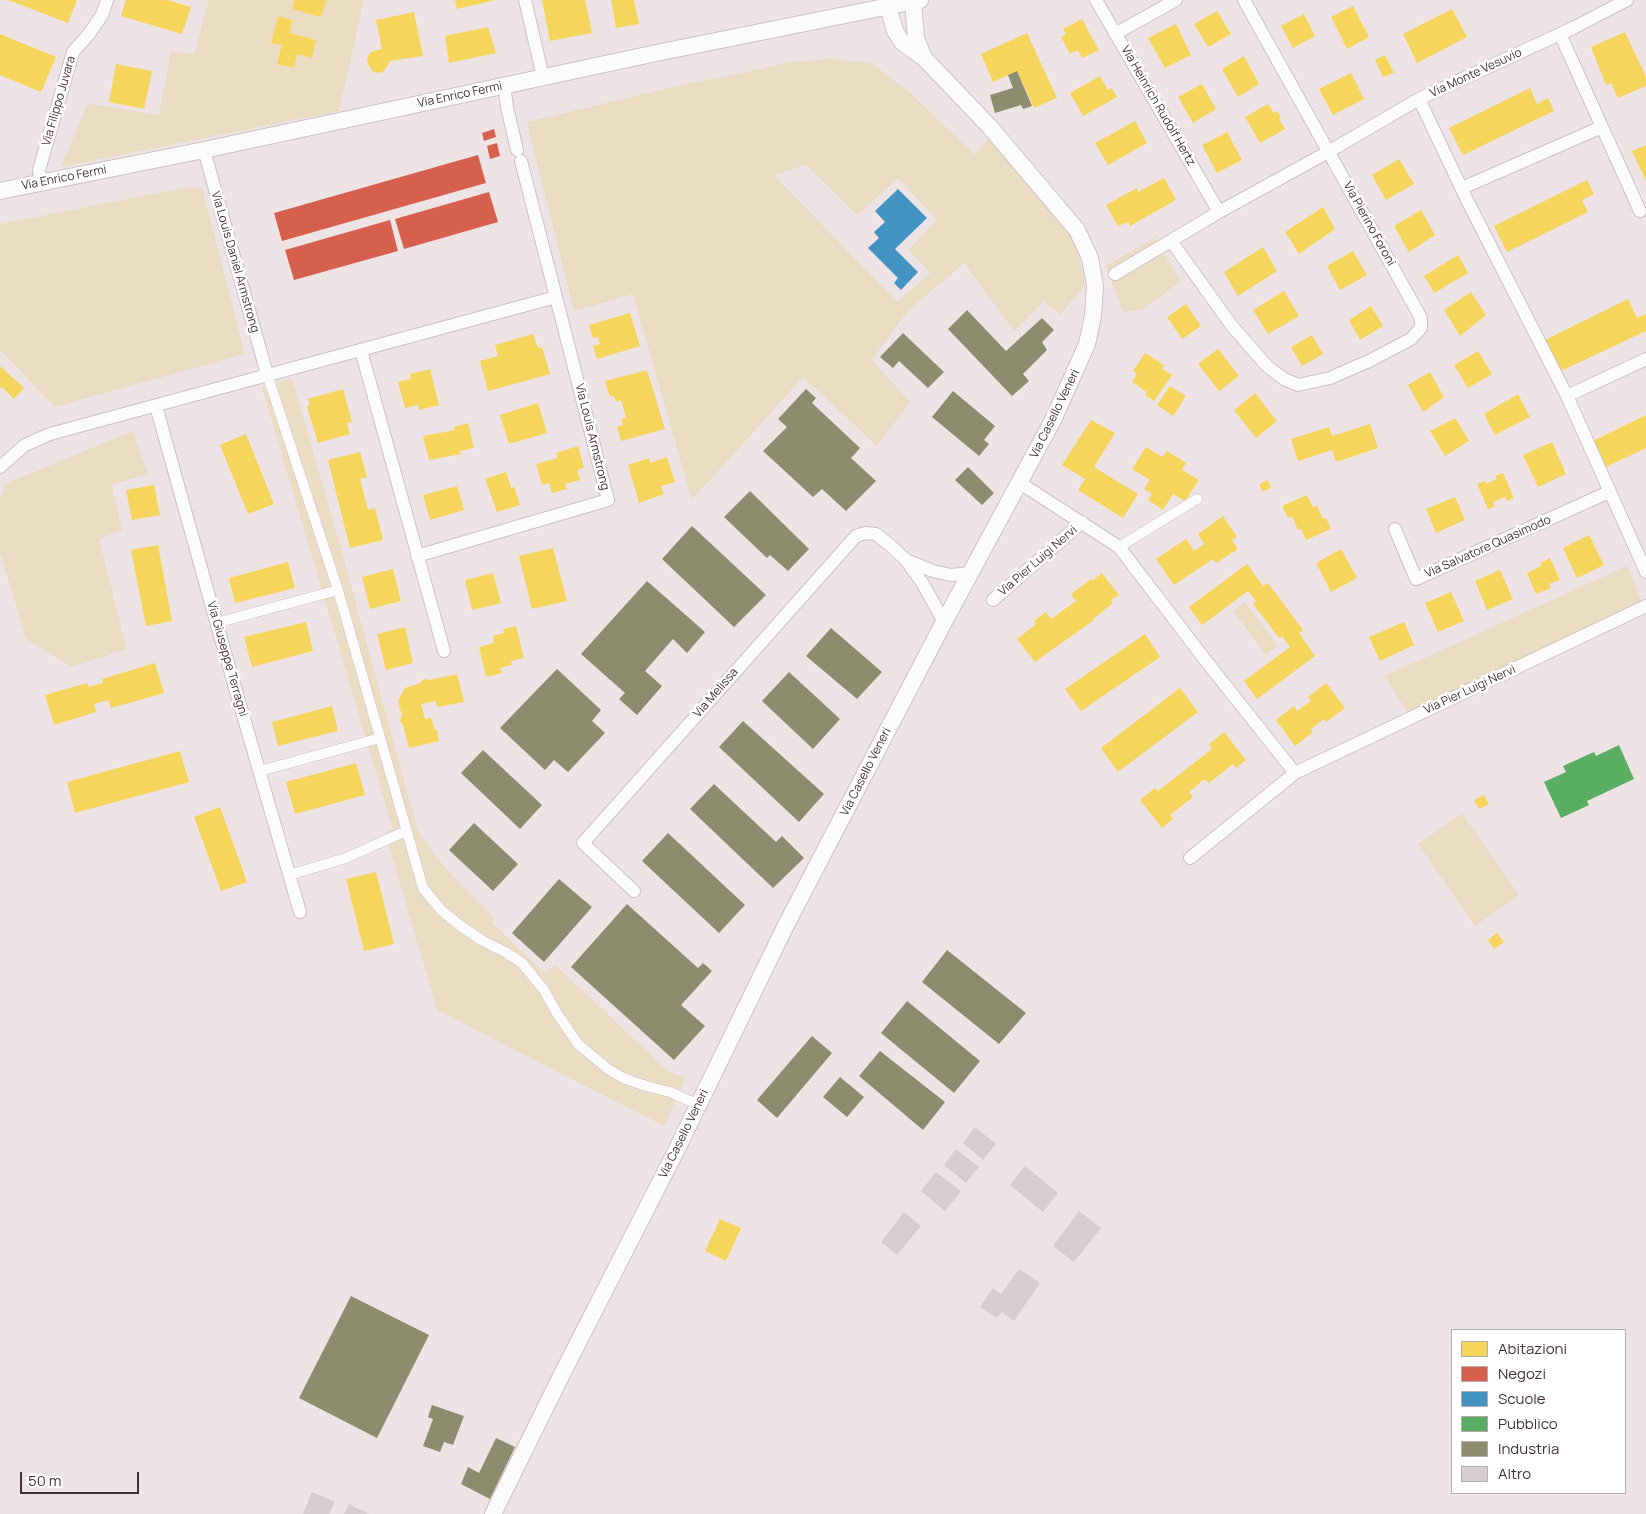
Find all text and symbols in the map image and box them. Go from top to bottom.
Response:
street label: Via Heinrich Rudolf Hertz [1118,43,1198,169]
street label: Via Monte Vesuvio [1428,45,1524,101]
street label: Via Filippo Juvara [39,54,79,148]
street label: Via Enrico Fermi [416,79,504,111]
street label: Via Enrico Fermi [20,163,108,193]
street label: Via Pierino Foroni [1340,179,1398,269]
street label: Via Louis Daniel Armstrong [208,190,262,334]
street label: Via Casello Veneri [1027,367,1083,461]
street label: Via Louis Armstrong [572,382,612,492]
street label: Via Salvatore Quasimodo [1423,513,1553,581]
street label: Via Pier Luigi Nervi [996,523,1080,599]
street label: Via Giuseppe Terragni [204,600,250,718]
street label: Via Pier Luigi Nervi [1422,662,1518,718]
street label: Via Melissa [691,665,741,721]
street label: Via Casello Veneri [838,725,894,819]
street label: Via Casello Veneri [656,1087,712,1181]
legend [1451,1329,1626,1494]
text: Abitazioni [1498,1338,1567,1359]
text: Negozi [1498,1363,1546,1384]
text: Scuole [1498,1388,1546,1409]
text: Pubblico [1498,1413,1558,1434]
text: Industria [1498,1438,1559,1459]
scale bar [22,1462,141,1494]
text: Altro [1498,1463,1531,1484]
text: 50 m [28,1470,62,1491]

